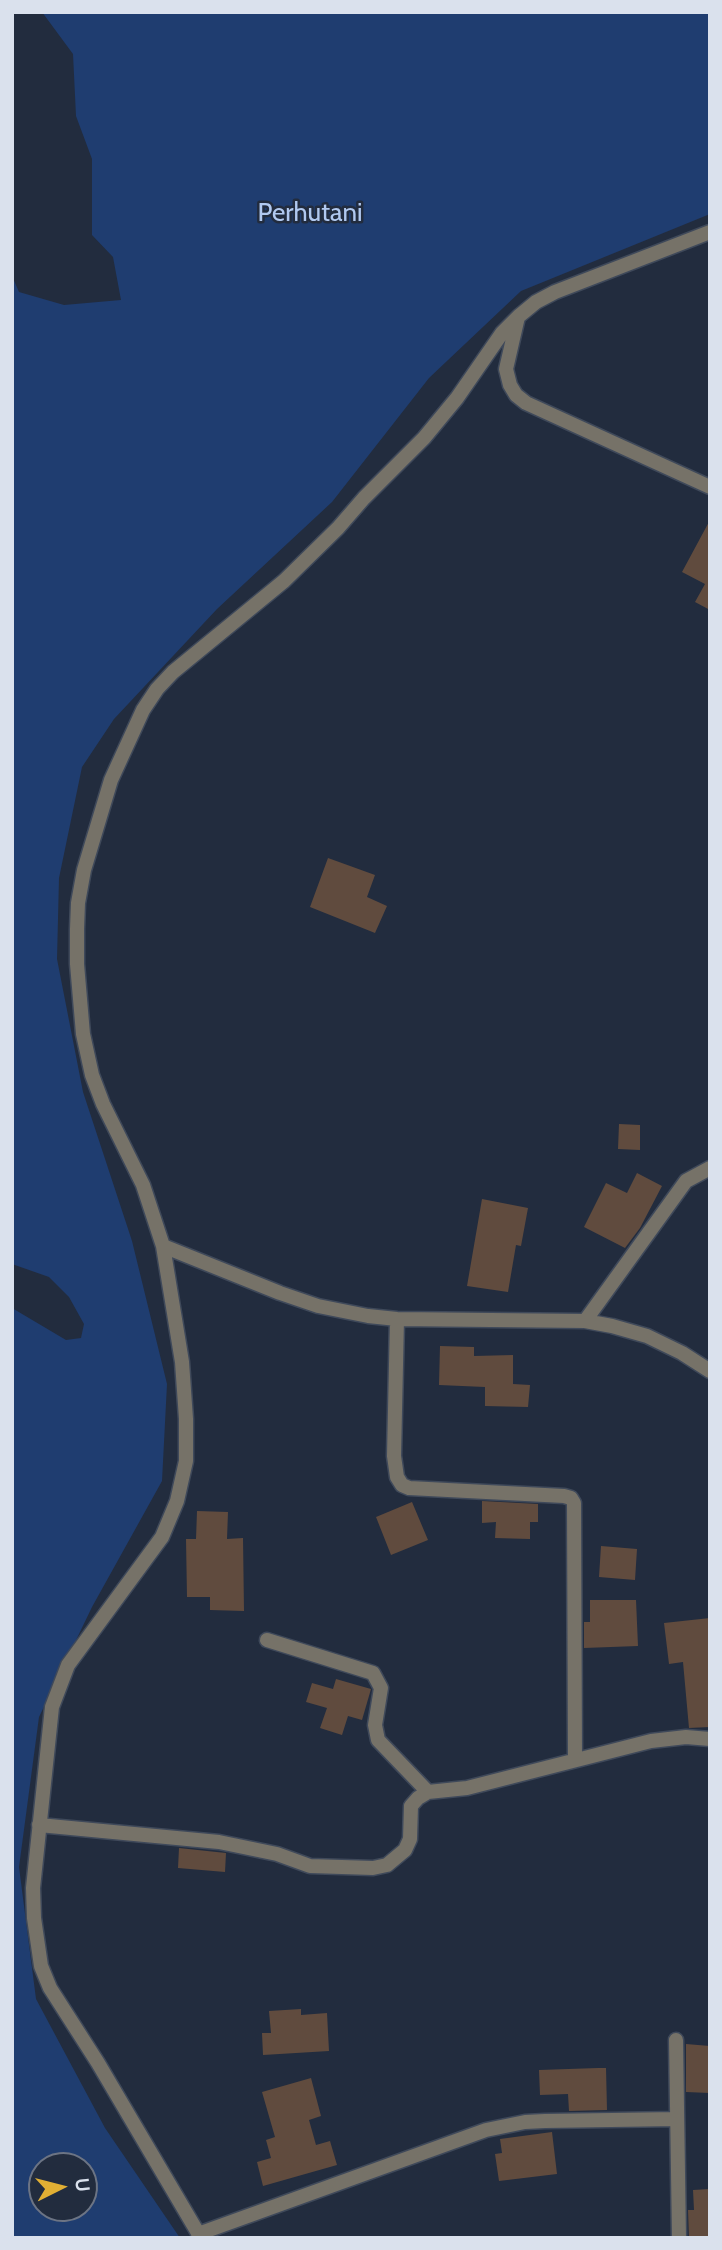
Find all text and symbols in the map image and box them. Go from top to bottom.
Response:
park label: Perhutani [257,197,363,229]
north arrow [28,2152,98,2222]
text: U [70,2177,95,2193]

